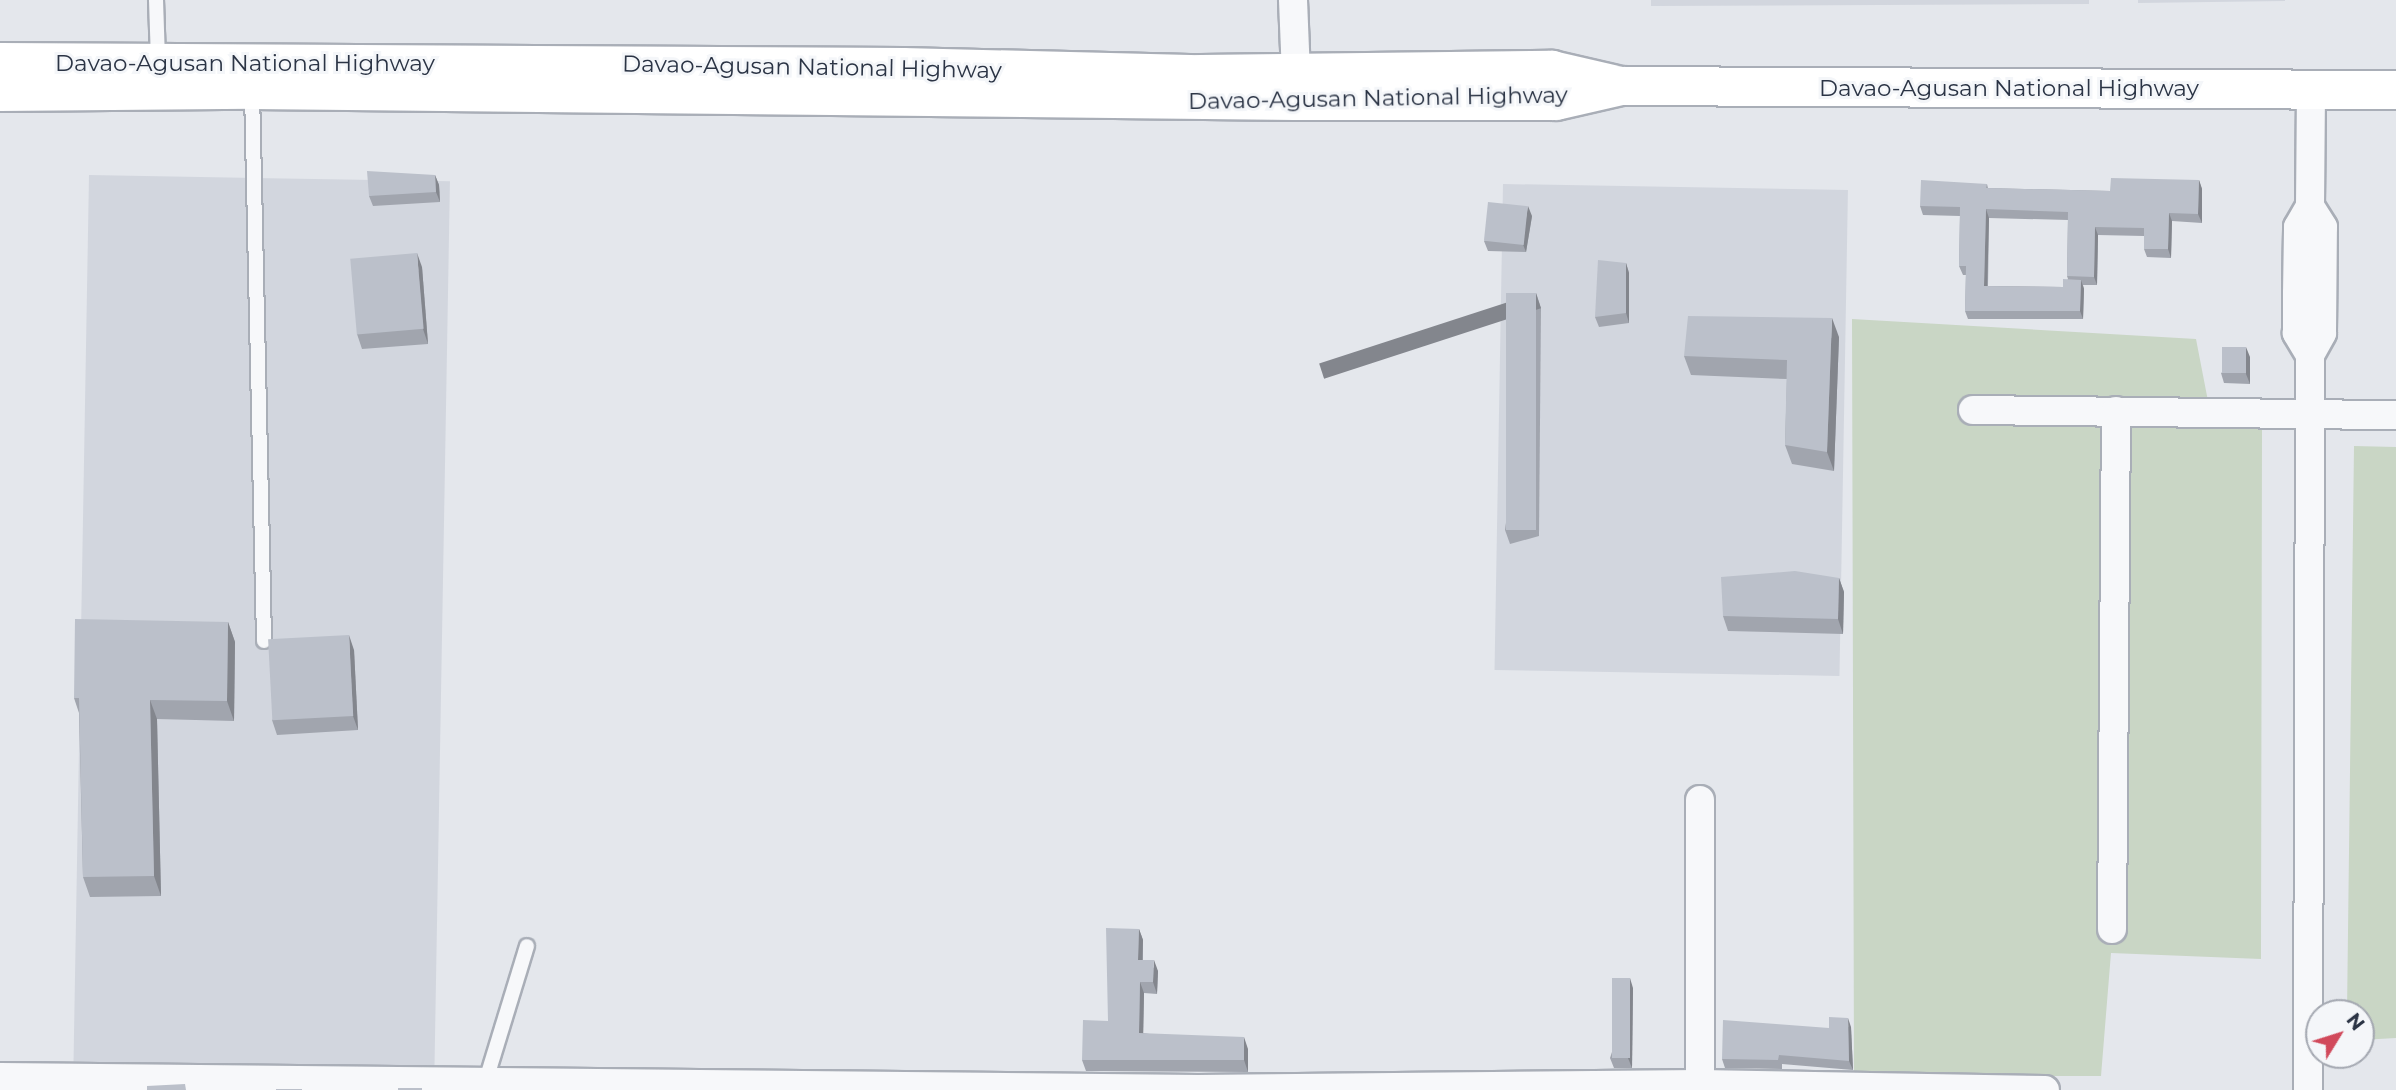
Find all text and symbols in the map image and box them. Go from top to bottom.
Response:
street label: Davao-Agusan National Highway [55,49,435,77]
street label: Davao-Agusan National Highway [622,50,1002,84]
street label: Davao-Agusan National Highway [1819,74,2199,102]
street label: Davao-Agusan National Highway [1188,81,1568,115]
north arrow [2305,999,2375,1069]
text: N [2342,1009,2369,1035]

